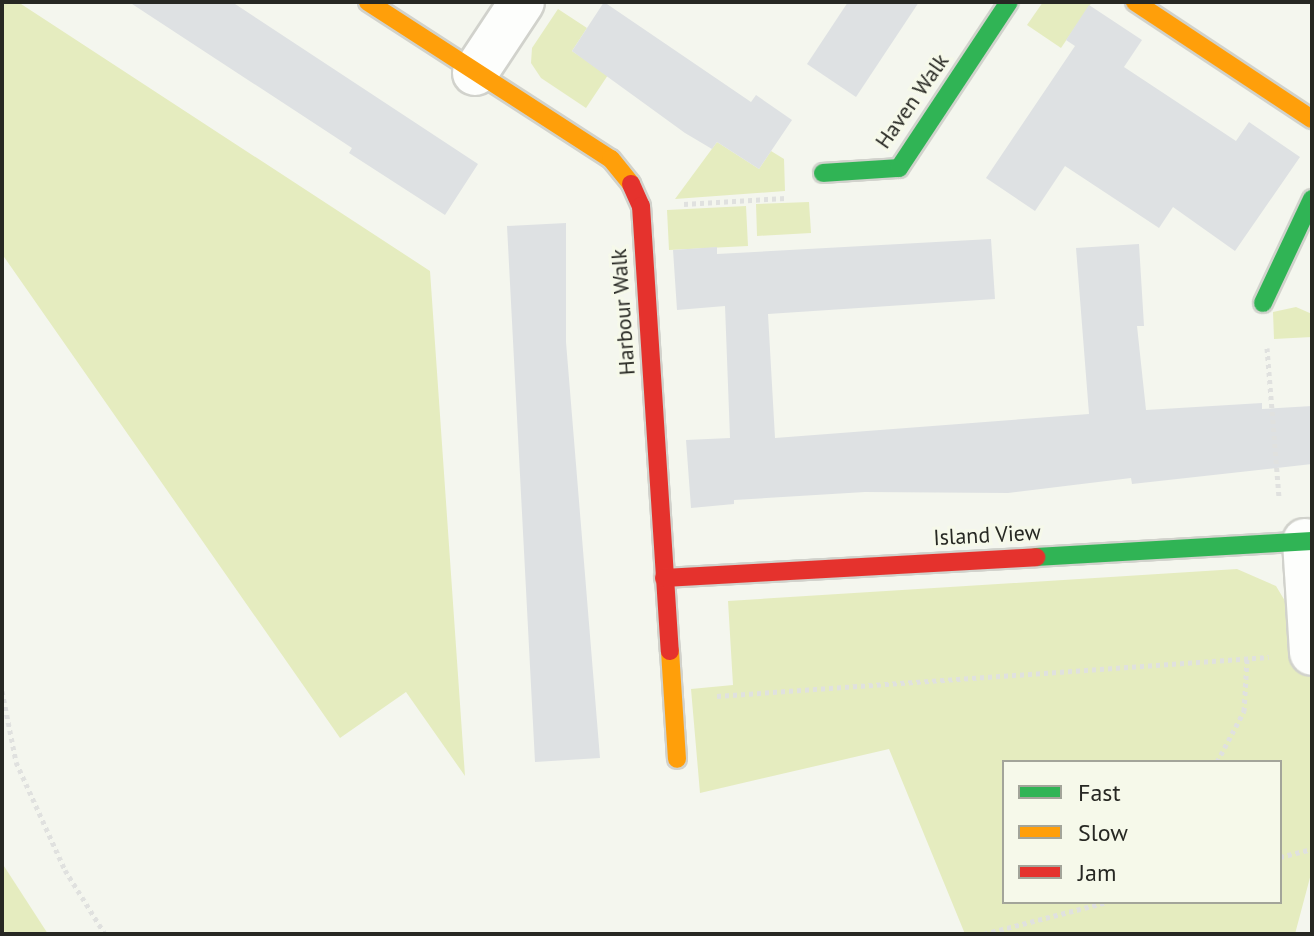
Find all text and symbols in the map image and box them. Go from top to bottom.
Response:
street label: Haven Walk [870,48,954,154]
street label: Harbour Walk [605,248,641,376]
street label: Island View [932,519,1042,551]
legend [1002,760,1282,904]
text: Fast [1078,777,1121,808]
text: Slow [1078,817,1128,848]
text: Jam [1078,857,1116,888]

